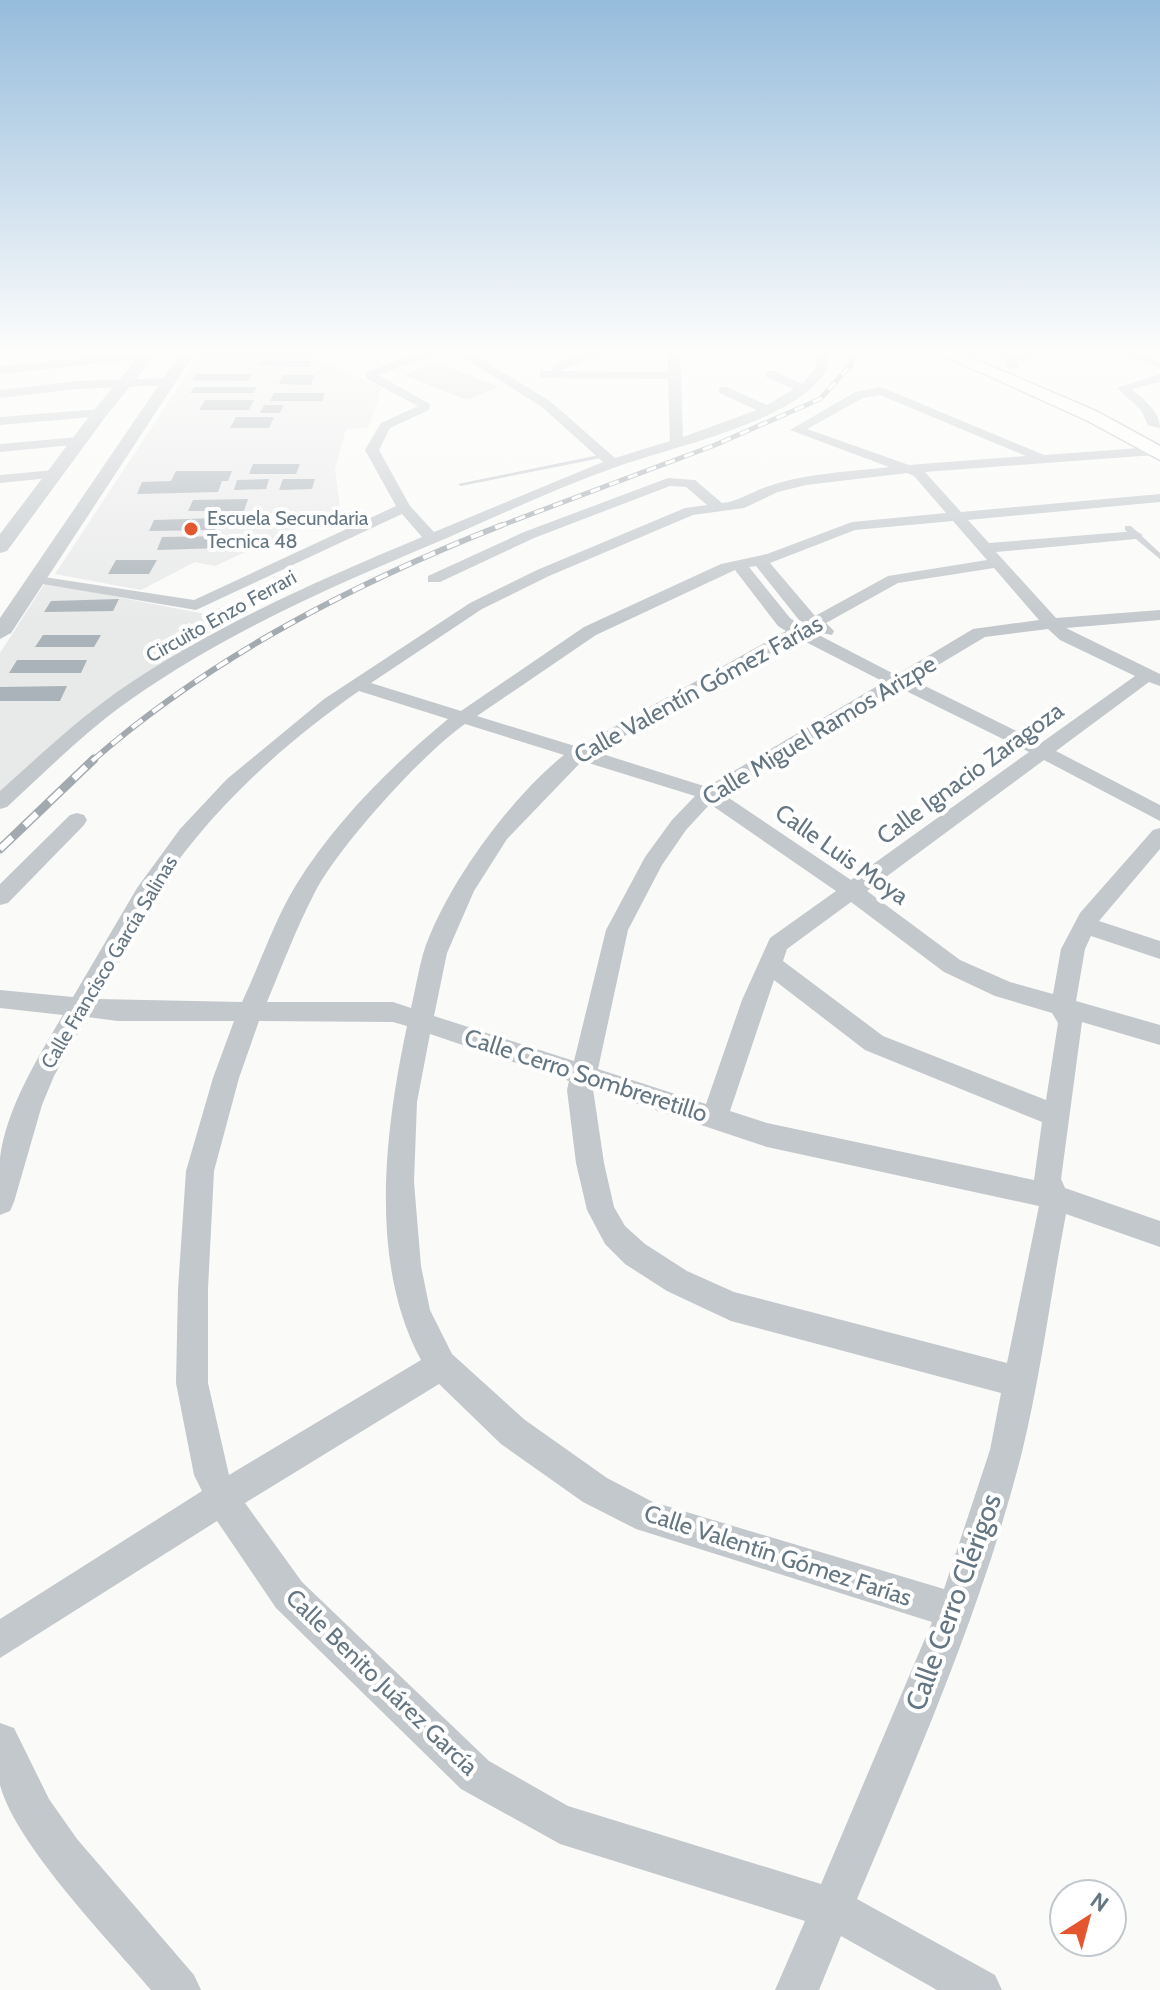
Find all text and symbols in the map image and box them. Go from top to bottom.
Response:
place label: Escuela Secundaria Tecnica 48 [207,506,369,553]
marker: Escuela Secundaria Tecnica 48 [182,520,200,538]
street label: Circuito Enzo Ferrari [142,565,300,667]
street label: Calle Valentín Gómez Farías [569,609,827,769]
street label: Calle Miguel Ramos Arizpe [697,649,941,811]
street label: Calle Ignacio Zaragoza [871,695,1069,850]
street label: Calle Luis Moya [770,797,914,911]
street label: Calle Francisco García Salinas [36,851,182,1073]
street label: Calle Cerro Sombreretillo [461,1022,711,1128]
street label: Calle Cerro Clérigos [898,1489,1008,1715]
street label: Calle Valentín Gómez Farías [641,1498,915,1612]
street label: Calle Benito Juárez García [280,1583,484,1782]
north arrow [1048,1878,1128,1958]
text: N [1085,1887,1114,1918]

